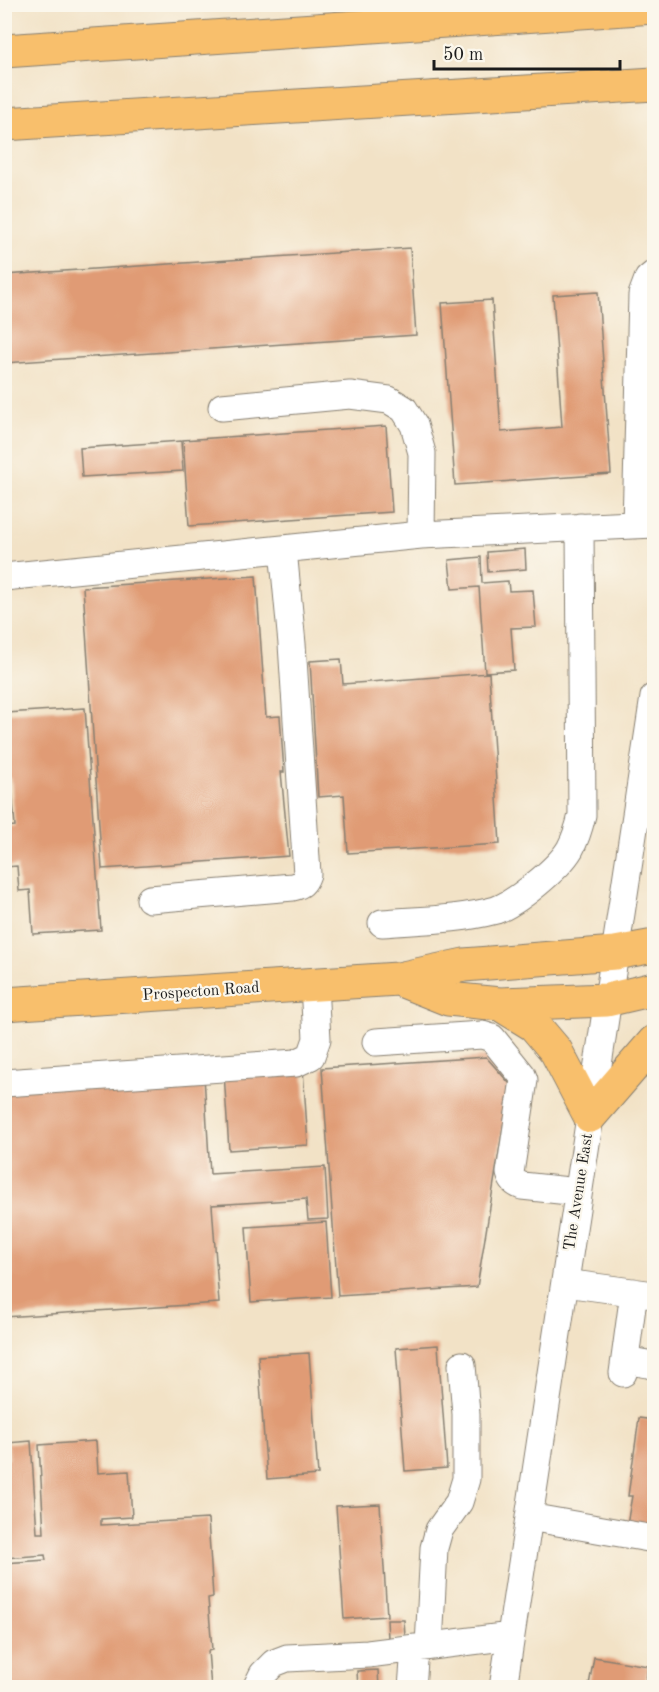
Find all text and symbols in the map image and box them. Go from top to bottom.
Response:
scale bar [434,33,620,71]
text: 50 m [443,46,483,64]
street label: Prospecton Road [142,980,260,1004]
street label: The Avenue East [562,1132,596,1252]

